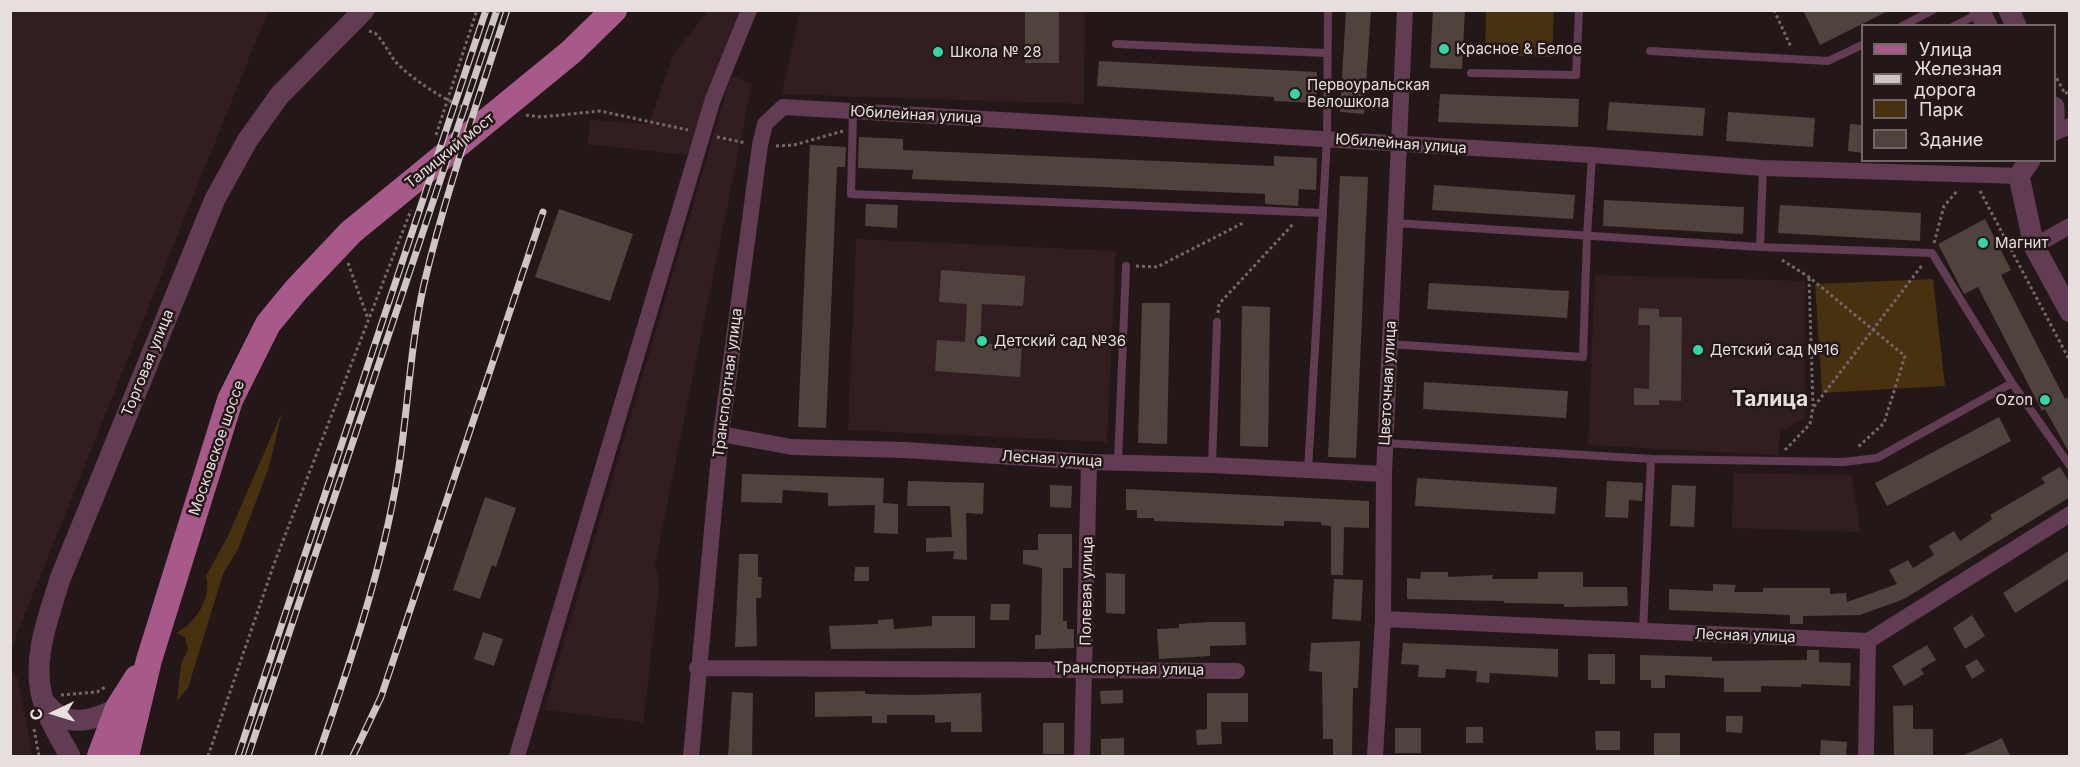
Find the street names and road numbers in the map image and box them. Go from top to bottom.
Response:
street label: Юбилейная улица [850,103,982,127]
street label: Талицкий мост [402,110,498,192]
street label: Юбилейная улица [1335,130,1467,158]
street label: Торговая улица [118,307,178,419]
street label: Транспортная улица [710,307,746,459]
street label: Цветочная улица [1376,320,1400,446]
street label: Московское шоссе [185,378,249,518]
street label: Лесная улица [1001,447,1103,471]
street label: Полевая улица [1077,536,1097,646]
street label: Лесная улица [1694,625,1796,647]
street label: Транспортная улица [1054,659,1204,679]

